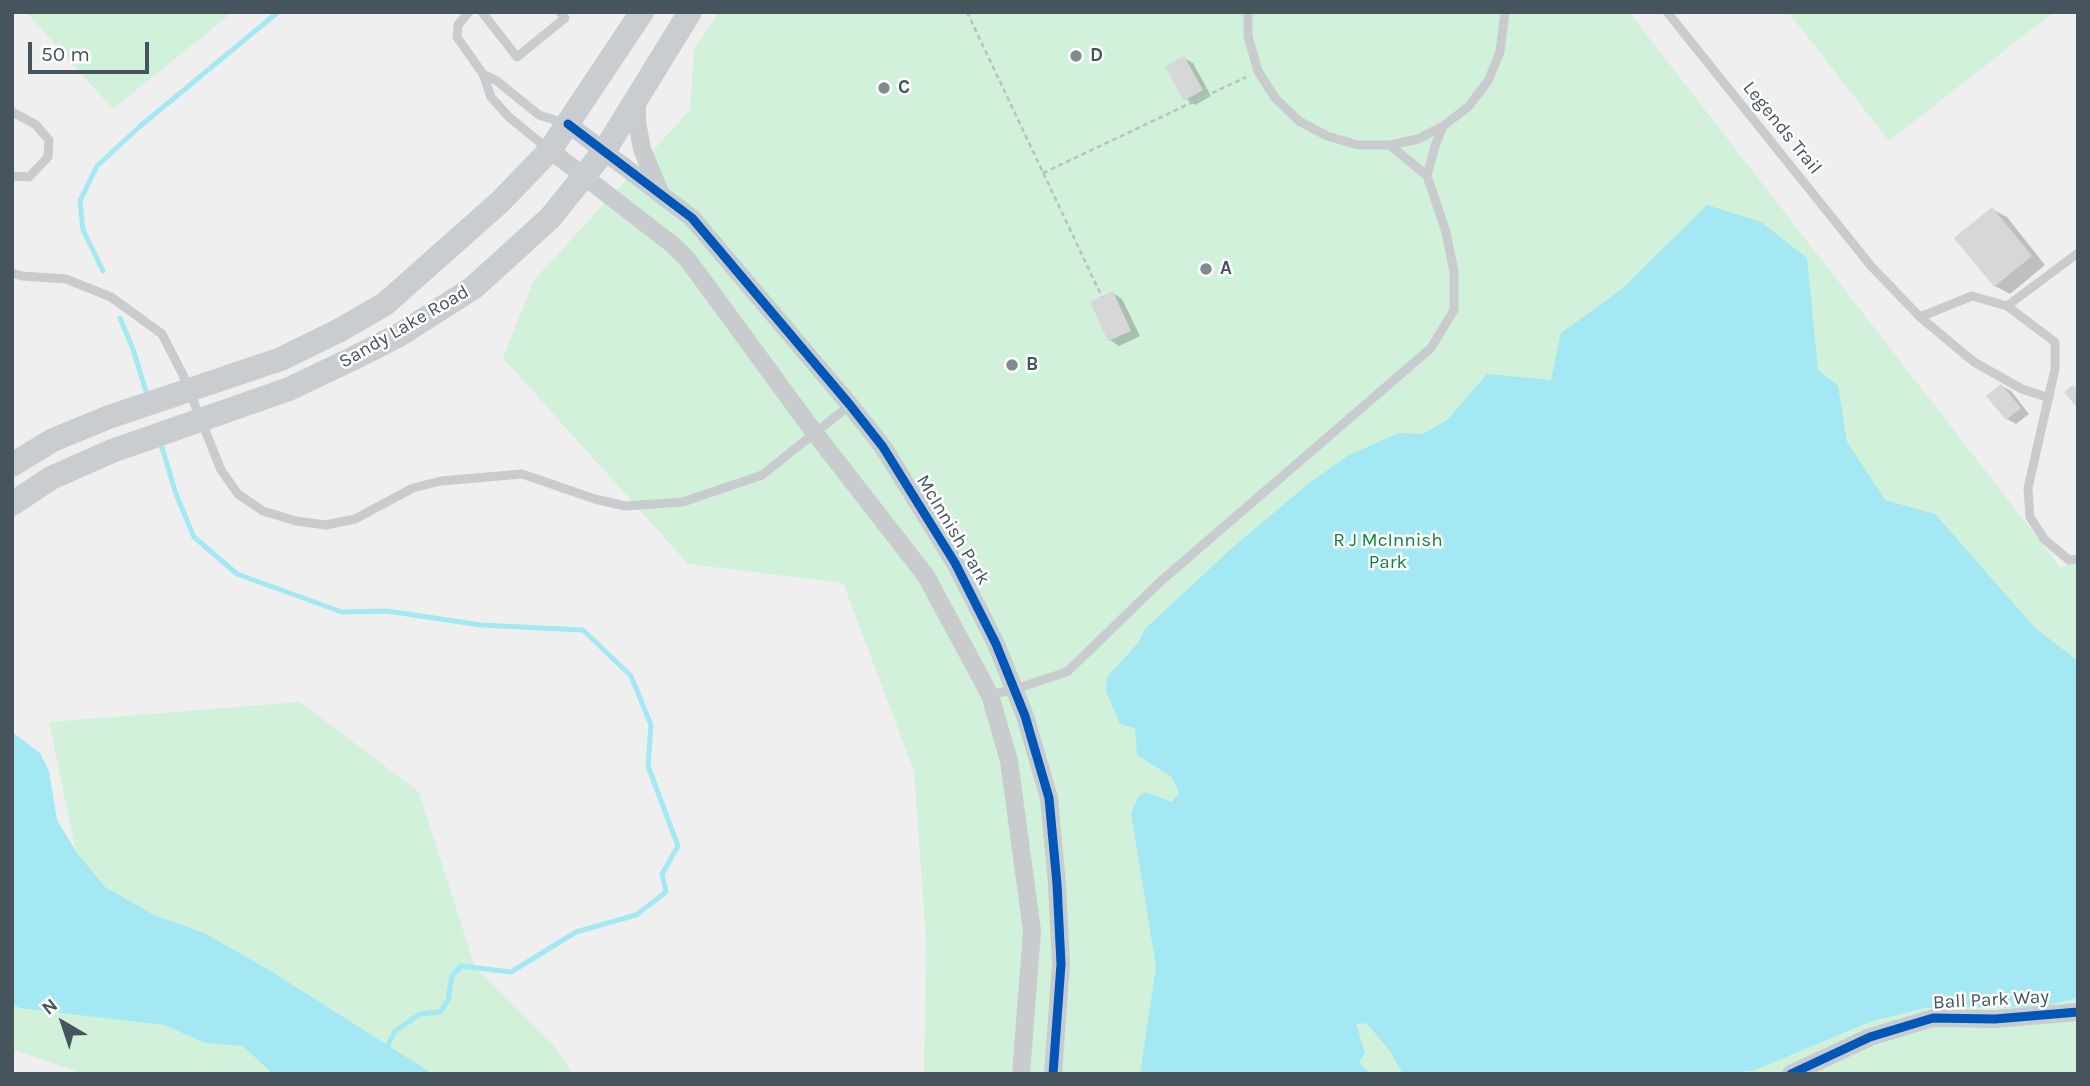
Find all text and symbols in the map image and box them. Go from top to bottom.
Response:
scale bar [32,28,152,72]
text: 50 m [41,42,90,66]
place label: D [1090,45,1103,67]
marker: D [1068,48,1084,64]
place label: C [898,77,910,99]
street label: Legends Trail [1738,77,1826,179]
marker: C [876,80,892,96]
place label: A [1220,258,1232,280]
marker: A [1198,261,1214,277]
street label: Sandy Lake Road [335,281,473,373]
place label: B [1026,354,1038,376]
marker: B [1004,357,1020,373]
street label: McInnish Park [911,471,995,589]
park label: R J McInnish Park [1333,530,1443,574]
street label: Ball Park Way [1932,986,2050,1014]
north arrow [28,988,98,1058]
text: N [38,994,62,1020]

